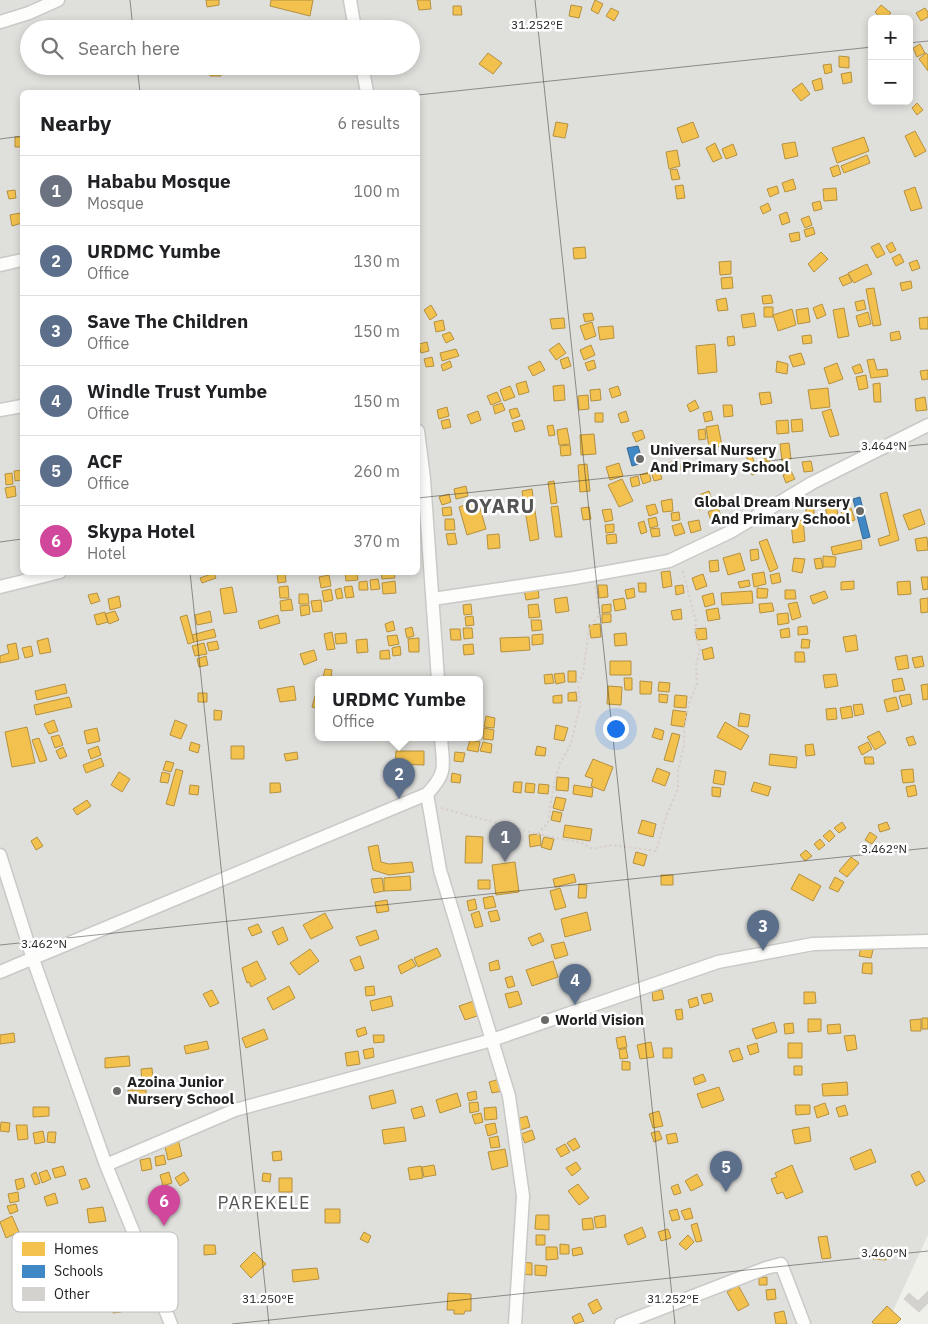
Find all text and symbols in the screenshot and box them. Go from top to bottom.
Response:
map controls [868,15,913,105]
button: + [868,15,913,60]
text: 31.252°E [511,17,563,32]
search box [20,20,420,75]
icon: search [38,34,66,62]
text: Search here [78,36,180,60]
button: − [868,60,913,105]
text: Nearby [40,109,111,137]
text: 6 results [337,113,400,133]
text: Hababu Mosque [87,169,231,193]
text: 1 [51,181,61,201]
text: 100 m [353,181,400,201]
text: Mosque [87,193,144,213]
text: URDMC Yumbe [87,239,221,263]
text: 2 [51,251,61,271]
text: 130 m [353,251,400,271]
text: Office [87,263,129,283]
text: Save The Children [87,309,248,333]
text: 3 [51,321,61,341]
text: 150 m [353,321,400,341]
text: Office [87,333,129,353]
text: Windle Trust Yumbe [87,379,267,403]
text: 4 [51,391,61,411]
text: 150 m [353,391,400,411]
text: Office [87,403,129,423]
text: 3.464°N [861,438,907,453]
place label: Universal Nursery And Primary School [650,440,790,476]
text: ACF [87,449,123,473]
marker: Universal Nursery And Primary School [634,453,646,465]
text: 5 [51,461,61,481]
text: 260 m [353,461,400,481]
text: Office [87,473,129,493]
district label: OYARU [465,492,535,519]
place label: Global Dream Nursery And Primary School [694,492,850,528]
marker: Global Dream Nursery And Primary School [854,505,866,517]
text: Skypa Hotel [87,519,195,543]
text: 6 [51,531,61,551]
text: 370 m [353,531,400,551]
text: Hotel [87,543,126,563]
popup [315,676,483,741]
text: URDMC Yumbe [332,687,466,711]
text: Office [332,711,374,731]
your location [603,716,629,742]
pin: 2 [383,758,415,799]
pin: 1 [489,821,521,862]
text: 3.462°N [861,841,907,856]
pin: 3 [747,910,779,951]
text: 3.462°N [21,936,67,951]
pin: 4 [559,964,591,1005]
place label: World Vision [555,1010,644,1029]
marker: World Vision [539,1014,551,1026]
place label: Azoina Junior Nursery School [127,1072,235,1108]
marker: Azoina Junior Nursery School [111,1085,123,1097]
pin: 5 [710,1151,742,1192]
pin: 6 [148,1185,180,1226]
district label: PAREKELE [217,1191,311,1214]
legend [12,1232,178,1312]
text: Homes [54,1240,99,1258]
text: 3.460°N [861,1245,907,1260]
text: Schools [54,1262,104,1280]
text: Other [54,1285,90,1303]
text: 31.250°E [242,1291,294,1306]
text: 31.252°E [647,1291,699,1306]

